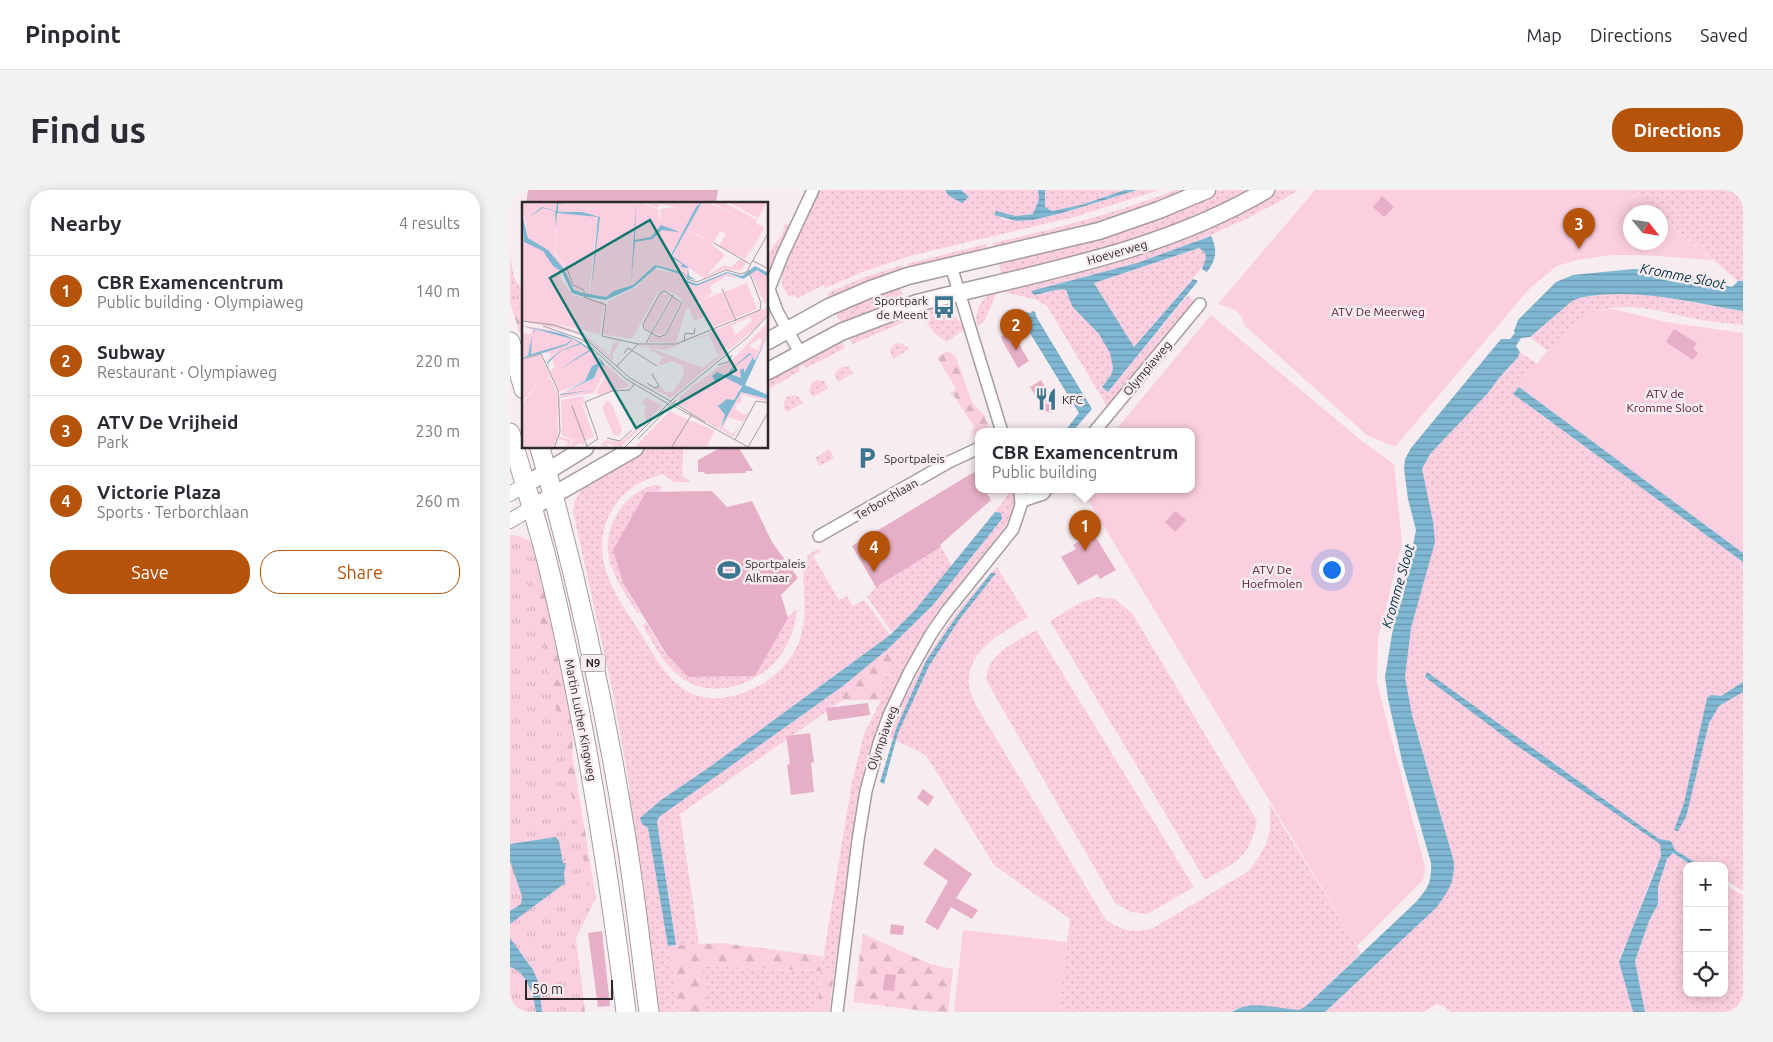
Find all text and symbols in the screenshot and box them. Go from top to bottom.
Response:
text: Pinpoint [25,21,121,48]
text: Map [1526,25,1562,45]
text: Directions [1590,25,1672,45]
text: Saved [1700,25,1748,45]
button: Directions [1612,108,1743,152]
text: Find us [30,110,146,150]
inset map [522,202,769,449]
north arrow [1623,205,1668,250]
pin: 3 [1563,208,1595,249]
text: Nearby [50,211,121,235]
text: 4 results [399,214,460,232]
street label: Hoeverweg [1085,237,1149,267]
water label: Kromme Sloot [1639,260,1728,292]
text: CBR Examencentrum [97,271,284,293]
text: 1 [61,282,71,300]
text: 140 m [415,282,460,300]
text: Public building · Olympiaweg [97,293,304,311]
place label: Sportpark de Meent [875,294,928,321]
bus stop icon: Sportpark de Meent [931,294,957,320]
park label: ATV De Meerweg [1331,305,1425,318]
pin: 2 [1000,309,1032,350]
street label: Olympiaweg [1120,338,1174,398]
text: Subway [97,341,165,363]
text: 2 [61,352,71,370]
text: 220 m [415,352,460,370]
text: Restaurant · Olympiaweg [97,363,277,381]
restaurant icon: KFC [1033,386,1059,412]
park label: ATV de Kromme Sloot [1626,387,1704,414]
place label: KFC [1062,393,1084,406]
text: ATV De Vrijheid [97,411,238,433]
text: 3 [61,422,71,440]
text: 230 m [415,422,460,440]
popup [975,428,1195,493]
text: Park [97,433,129,451]
text: CBR Examencentrum [992,441,1178,463]
parking icon: Sportpaleis [854,445,880,471]
place label: Sportpaleis [884,452,945,465]
text: Public building [992,463,1097,481]
street label: Terborchlaan [852,476,920,522]
text: Victorie Plaza [97,481,221,503]
text: 4 [61,492,71,510]
text: 260 m [415,492,460,510]
text: Sports · Terborchlaan [97,503,249,521]
pin: 1 [1069,510,1101,551]
pin: 4 [858,531,890,572]
water label: Kromme Sloot [1378,542,1418,630]
button: Save [50,550,250,594]
button: Share [260,550,460,594]
sports icon: Sportpaleis Alkmaar [716,557,742,583]
place label: Sportpaleis Alkmaar [745,557,806,584]
your location [1319,557,1345,583]
park label: ATV De Hoefmolen [1242,563,1302,590]
road number: N9 [580,654,606,672]
street label: Martin Luther Kingweg [563,658,599,782]
street label: Olympiaweg [864,704,900,772]
map controls [1683,862,1728,997]
button: + [1683,862,1728,907]
button: − [1683,907,1728,952]
button: locate [1683,952,1728,997]
scale bar [525,977,612,1000]
text: 50 m [532,981,563,997]

